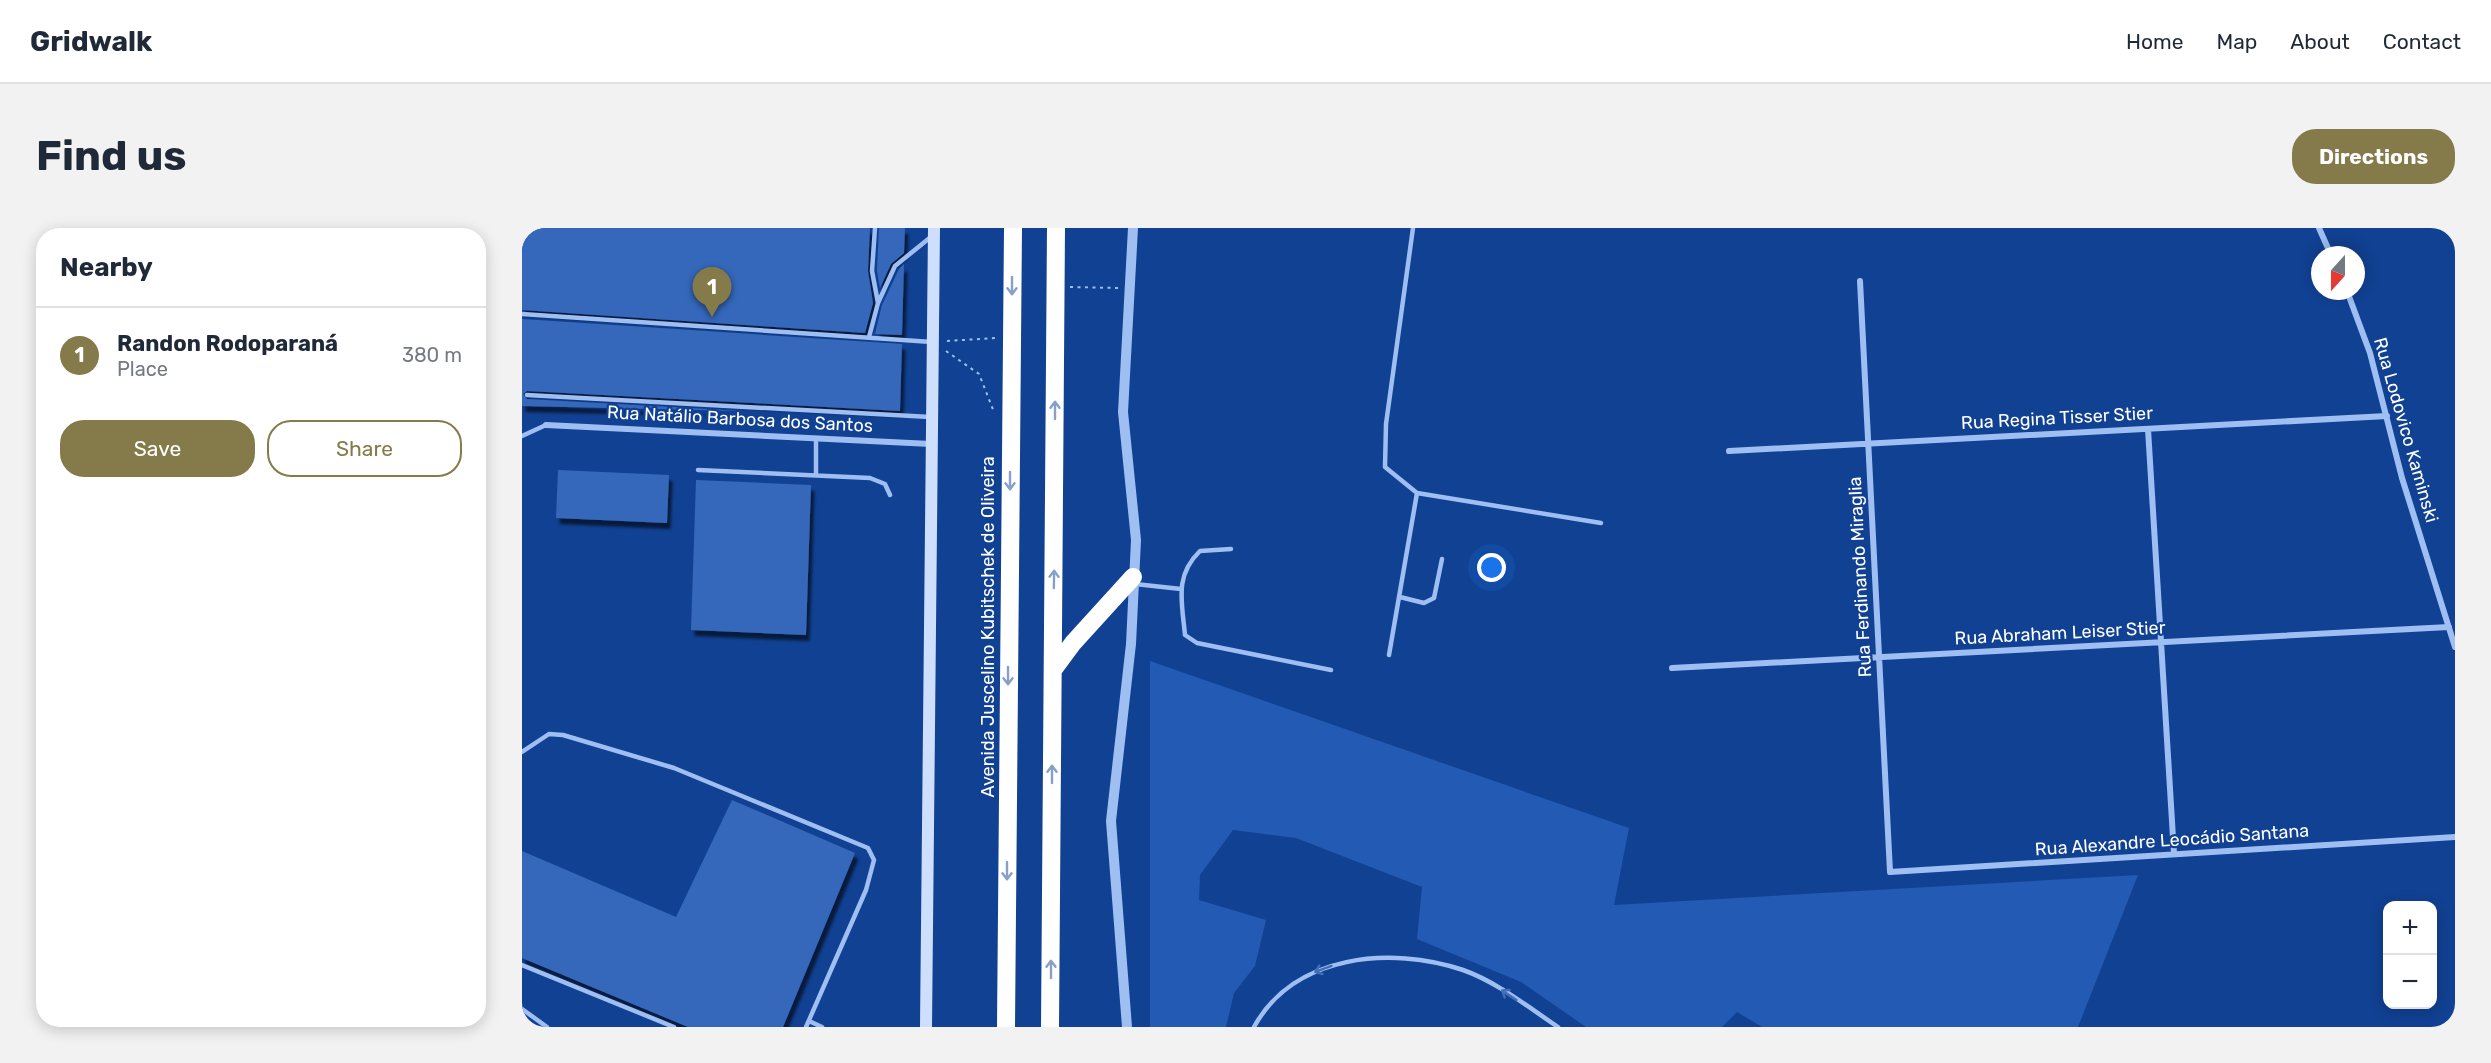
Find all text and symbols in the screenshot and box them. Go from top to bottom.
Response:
text: Gridwalk [30,25,152,58]
text: Home [2126,29,2183,54]
text: Map [2216,29,2257,54]
text: About [2290,29,2350,54]
text: Contact [2383,29,2461,54]
button: Directions [2292,129,2455,184]
text: Find us [36,131,187,181]
north arrow [2311,246,2365,300]
text: Nearby [60,252,153,283]
pin: 1 [692,268,732,317]
one-way arrow [1006,276,1018,296]
text: Randon Rodoparaná [117,330,338,357]
street label: Rua Lodovico Kaminski [2369,335,2443,525]
text: 1 [75,343,84,367]
text: 380 m [402,343,462,367]
text: Place [117,357,168,381]
one-way arrow [1049,400,1061,420]
street label: Rua Natálio Barbosa dos Santos [606,401,874,437]
street label: Rua Regina Tisser Stier [1960,402,2154,434]
button: Save [60,420,255,477]
button: Share [267,420,462,477]
street label: Avenida Juscelino Kubitschek de Oliveira [977,456,999,798]
one-way arrow [1004,471,1016,491]
street label: Rua Ferdinando Miraglia [1844,476,1876,678]
your location [1477,553,1506,582]
one-way arrow [1048,569,1060,589]
street label: Rua Abraham Leiser Stier [1954,616,2166,650]
one-way arrow [1003,666,1014,686]
one-way arrow [1046,764,1058,784]
street label: Rua Alexandre Leocádio Santana [2034,819,2310,861]
one-way arrow [1001,861,1013,881]
map controls [2383,901,2437,1009]
button: + [2383,901,2437,955]
button: − [2383,955,2437,1009]
one-way arrow [1045,959,1057,979]
one-way arrow [1314,964,1333,975]
one-way arrow [1501,988,1518,1000]

